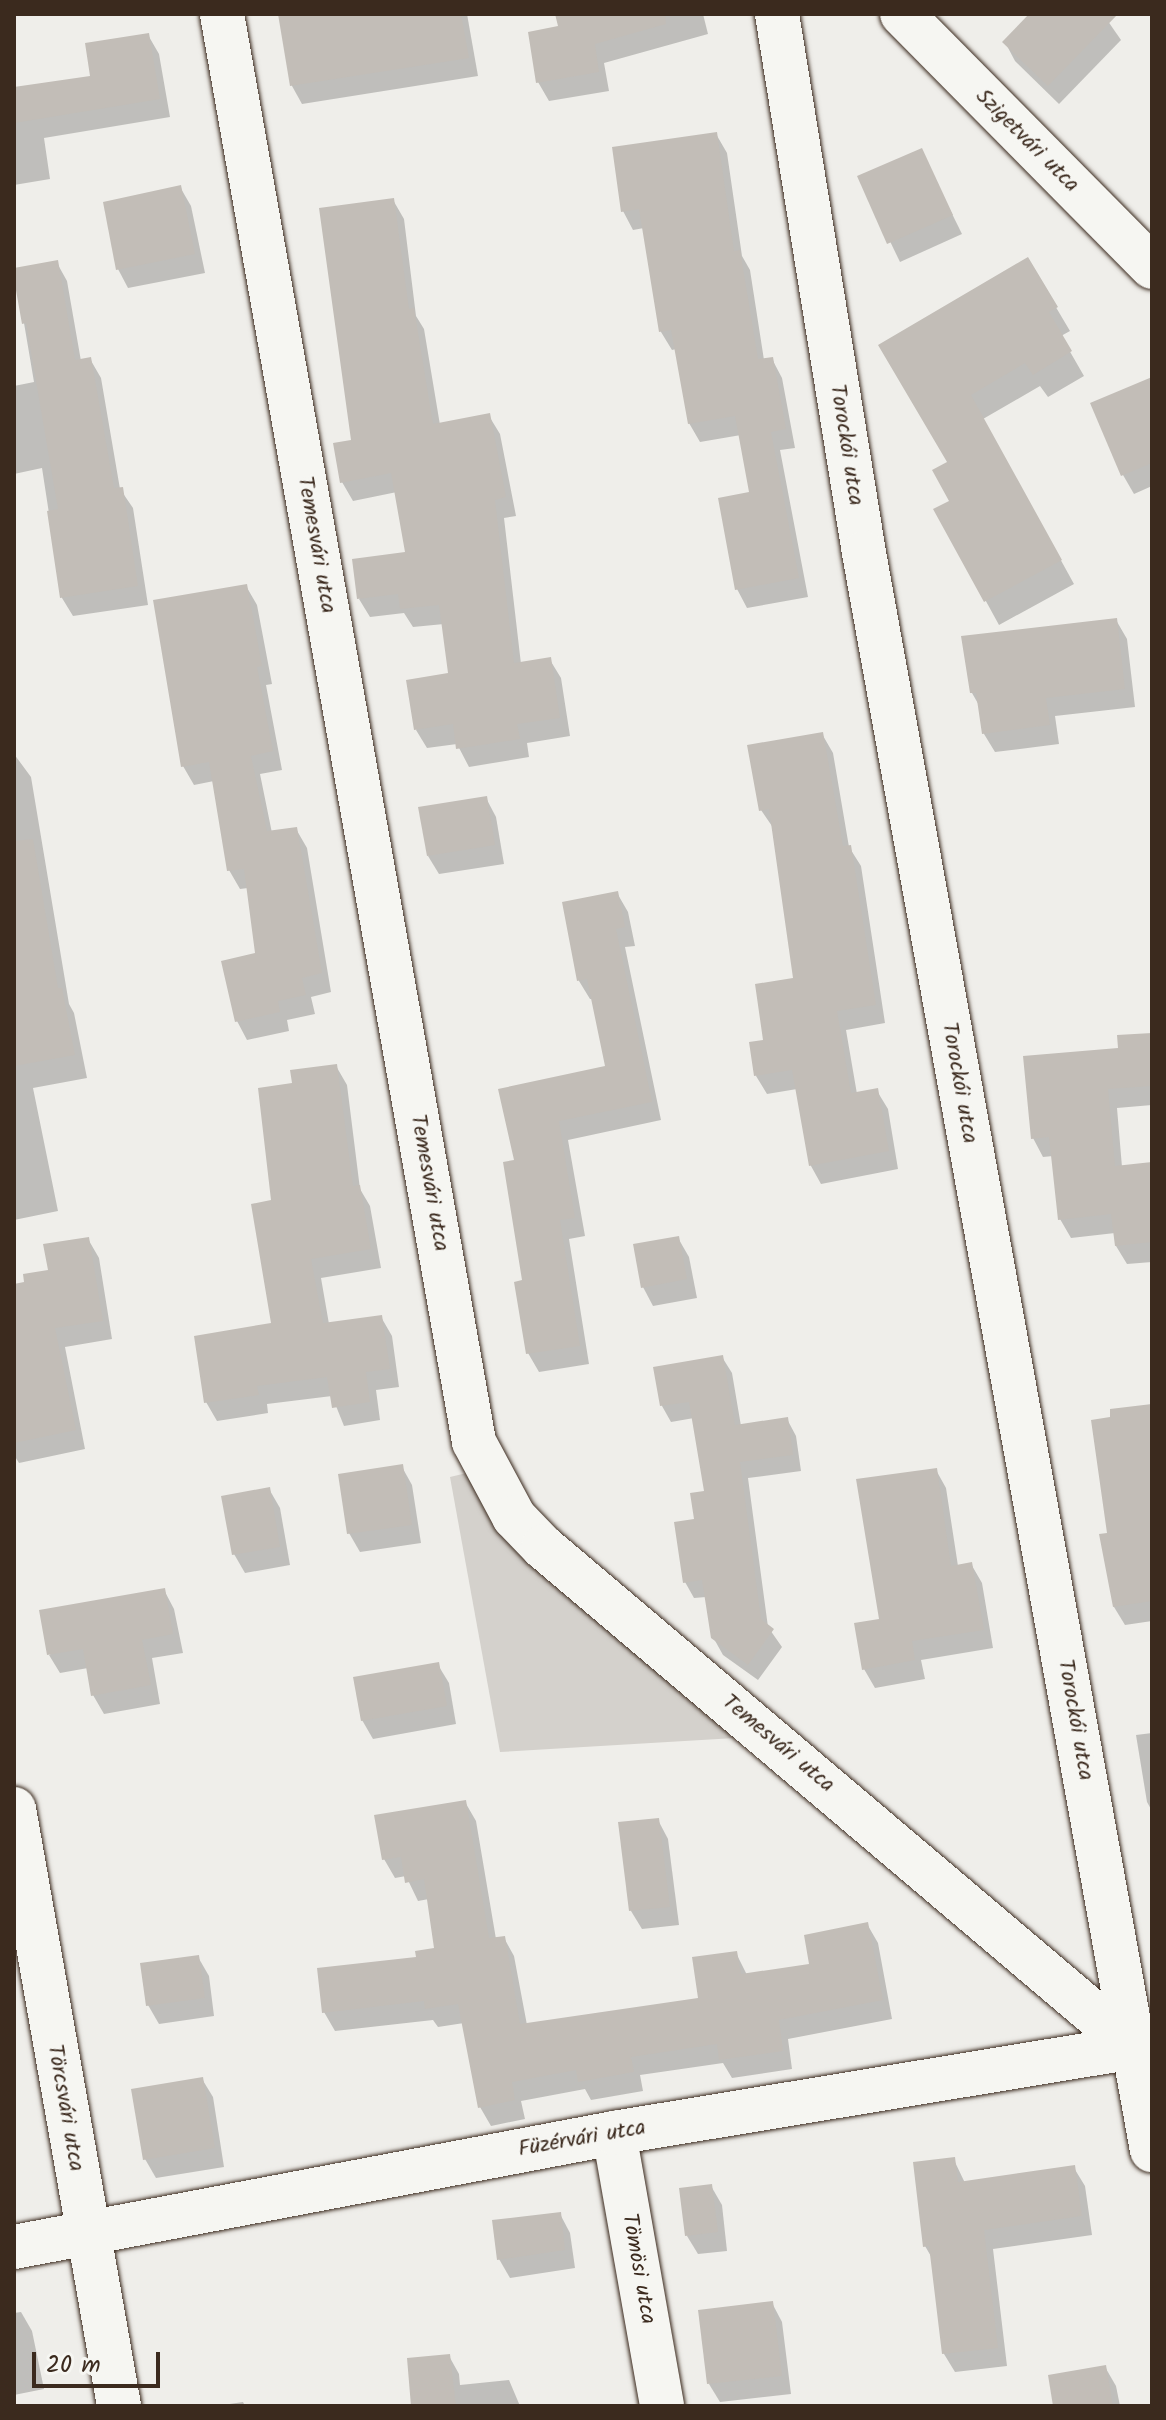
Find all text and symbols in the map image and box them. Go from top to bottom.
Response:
street label: Szigetvári utca [970,84,1084,198]
street label: Torockói utca [823,383,869,507]
street label: Temesvári utca [291,474,341,616]
street label: Torockói utca [935,1020,983,1146]
street label: Temesvári utca [404,1112,454,1254]
street label: Torockói utca [1051,1657,1099,1783]
street label: Temesvári utca [716,1689,840,1799]
street label: Törcsvári utca [41,2042,89,2174]
street label: Füzérvári utca [516,2115,648,2163]
street label: Tömösi utca [615,2212,661,2326]
scale bar [36,2336,164,2386]
text: 20 m [46,2346,101,2385]

